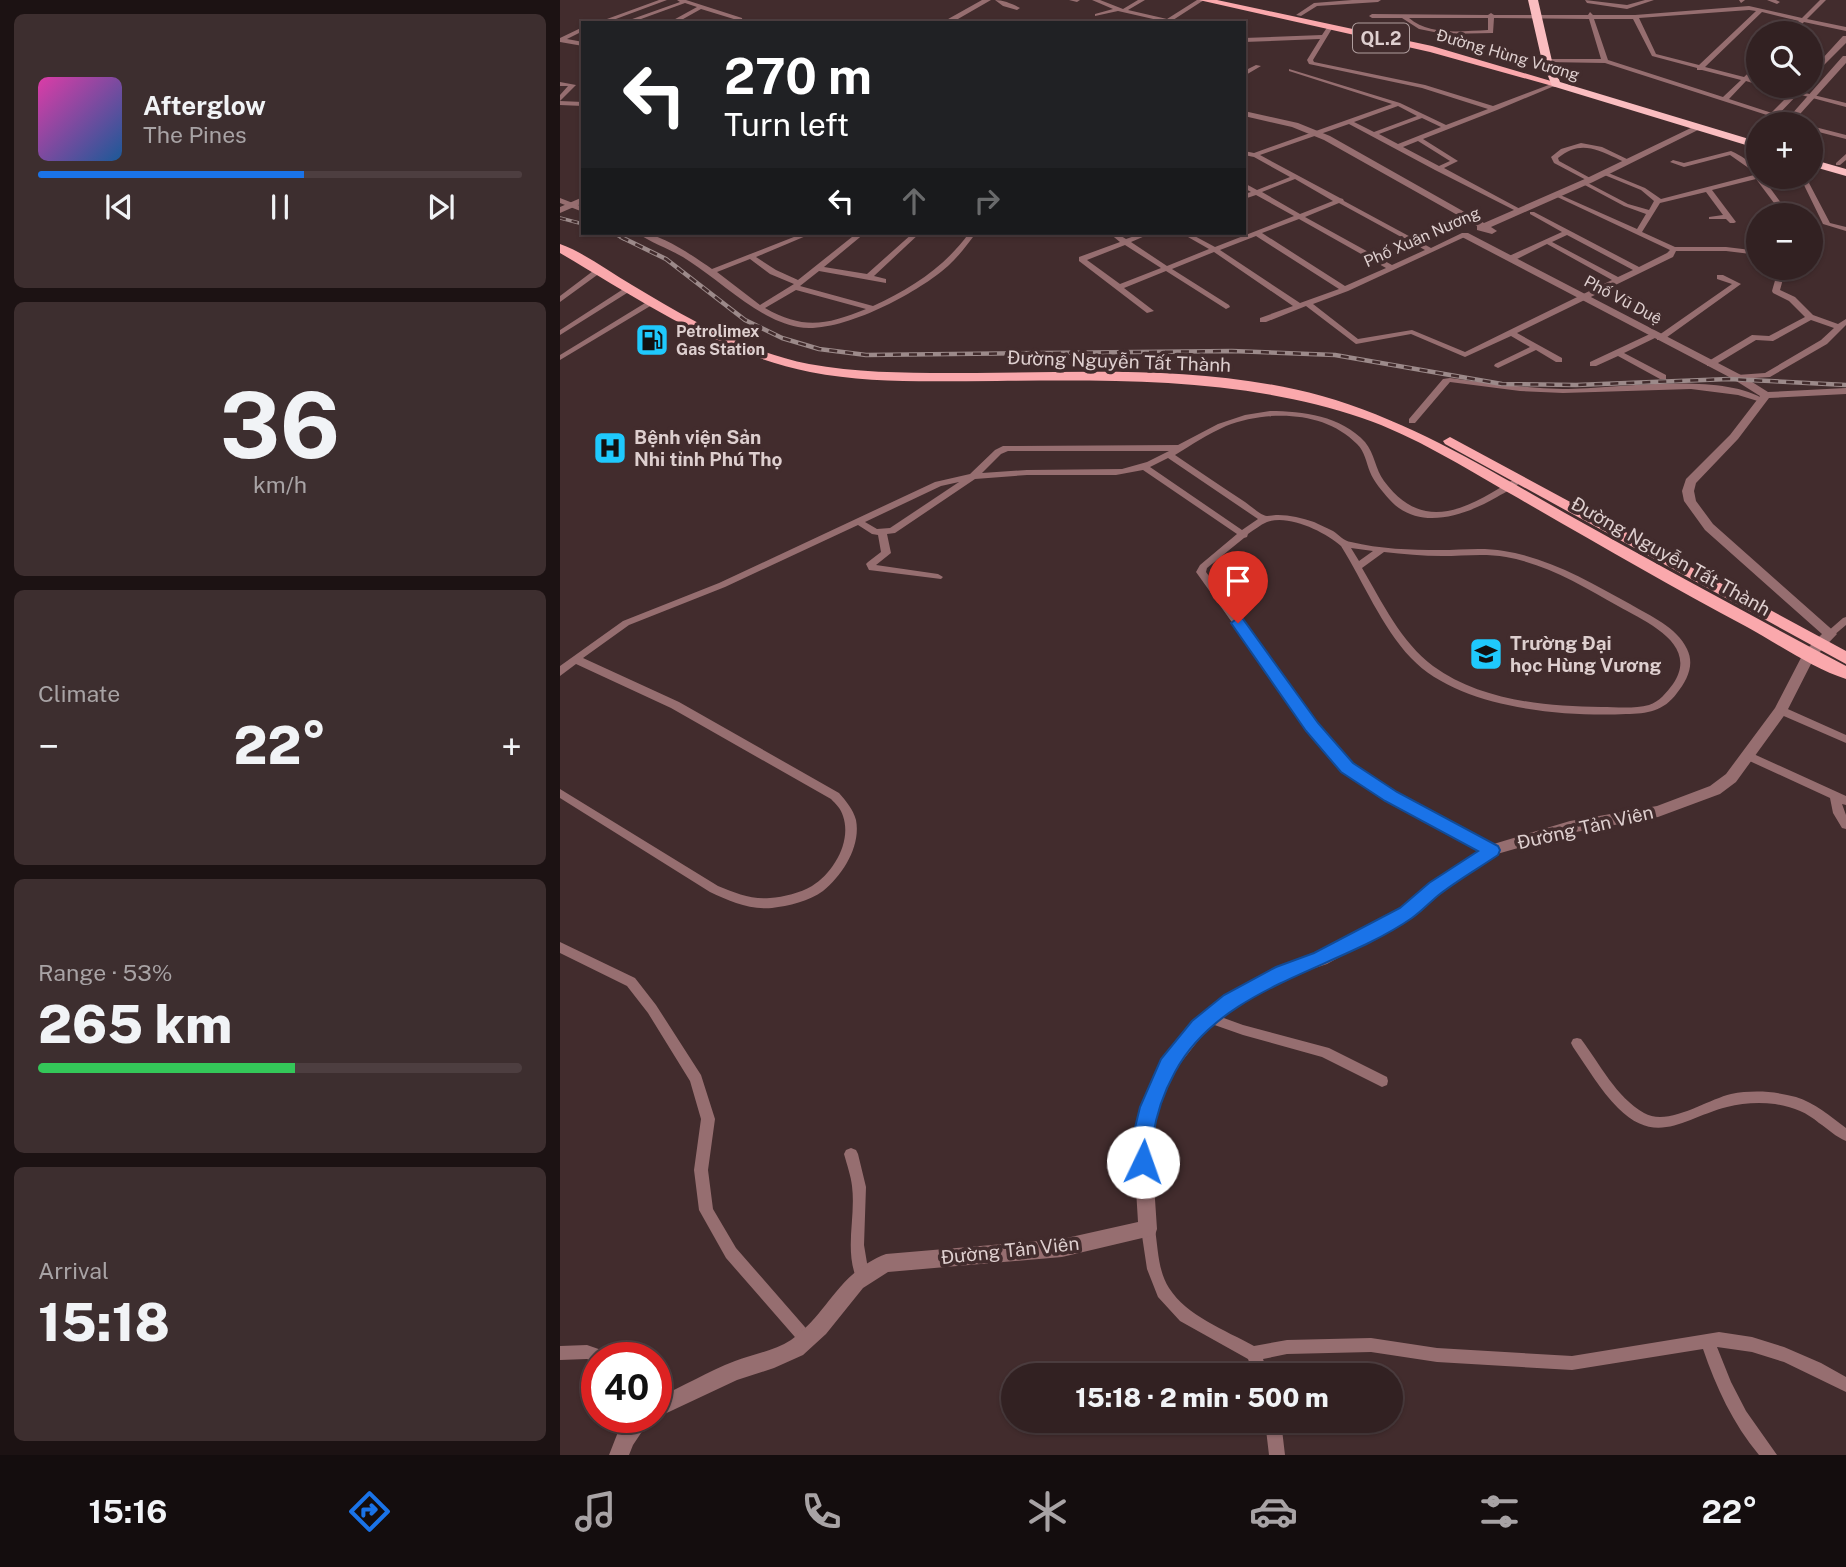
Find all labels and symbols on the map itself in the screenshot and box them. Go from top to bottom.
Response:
road number: QL.2 [1353,24,1409,52]
street label: Đường Hùng Vương [1434,25,1582,85]
street label: Phố Xuân Nương [1361,203,1483,271]
street label: Phố Vũ Duệ [1581,272,1665,328]
fuel station icon: Petrolimex Gas Station [633,321,671,359]
place label: Petrolimex Gas Station [676,322,765,359]
street label: Đường Nguyễn Tất Thành [1007,346,1231,376]
place label: Bệnh viện Sản Nhi tỉnh Phú Thọ [634,426,782,470]
hospital icon: Bệnh viện Sản Nhi tỉnh Phú Thọ [591,429,629,467]
street label: Đường Nguyễn Tất Thành [1568,492,1774,620]
pin [1208,551,1268,623]
place label: Trường Đại học Hùng Vương [1510,632,1661,676]
school or university icon: Trường Đại học Hùng Vương [1467,635,1505,673]
street label: Đường Tản Viên [1515,801,1655,853]
position arrow [1106,1125,1180,1199]
street label: Đường Tản Viên [940,1232,1080,1268]
speed limit sign: 40 [581,1342,672,1433]

